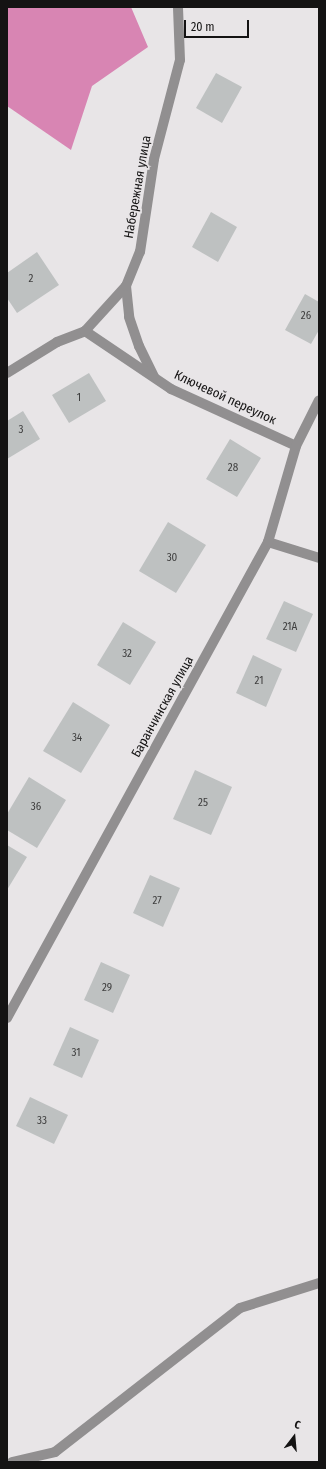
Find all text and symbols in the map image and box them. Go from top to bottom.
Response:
scale bar [186,12,251,38]
text: 20 m [191,20,215,34]
street label: Набережная улица [121,134,155,240]
house number: 2 [29,272,33,286]
house number: 26 [301,309,311,323]
street label: Ключевой переулок [171,367,279,429]
house number: 1 [77,391,81,405]
house number: 3 [19,423,23,437]
house number: 28 [228,461,238,475]
house number: 30 [167,551,177,565]
house number: 21А [283,620,297,634]
house number: 32 [122,647,132,661]
street label: Баранчинская улица [129,654,197,760]
house number: 21 [255,674,263,688]
house number: 34 [72,731,82,745]
house number: 25 [198,796,208,810]
house number: 36 [31,800,41,814]
house number: 27 [152,894,162,908]
house number: 29 [102,981,112,995]
house number: 31 [72,1046,80,1060]
house number: 33 [37,1114,47,1128]
north arrow [274,1417,314,1457]
text: С [293,1418,302,1432]

